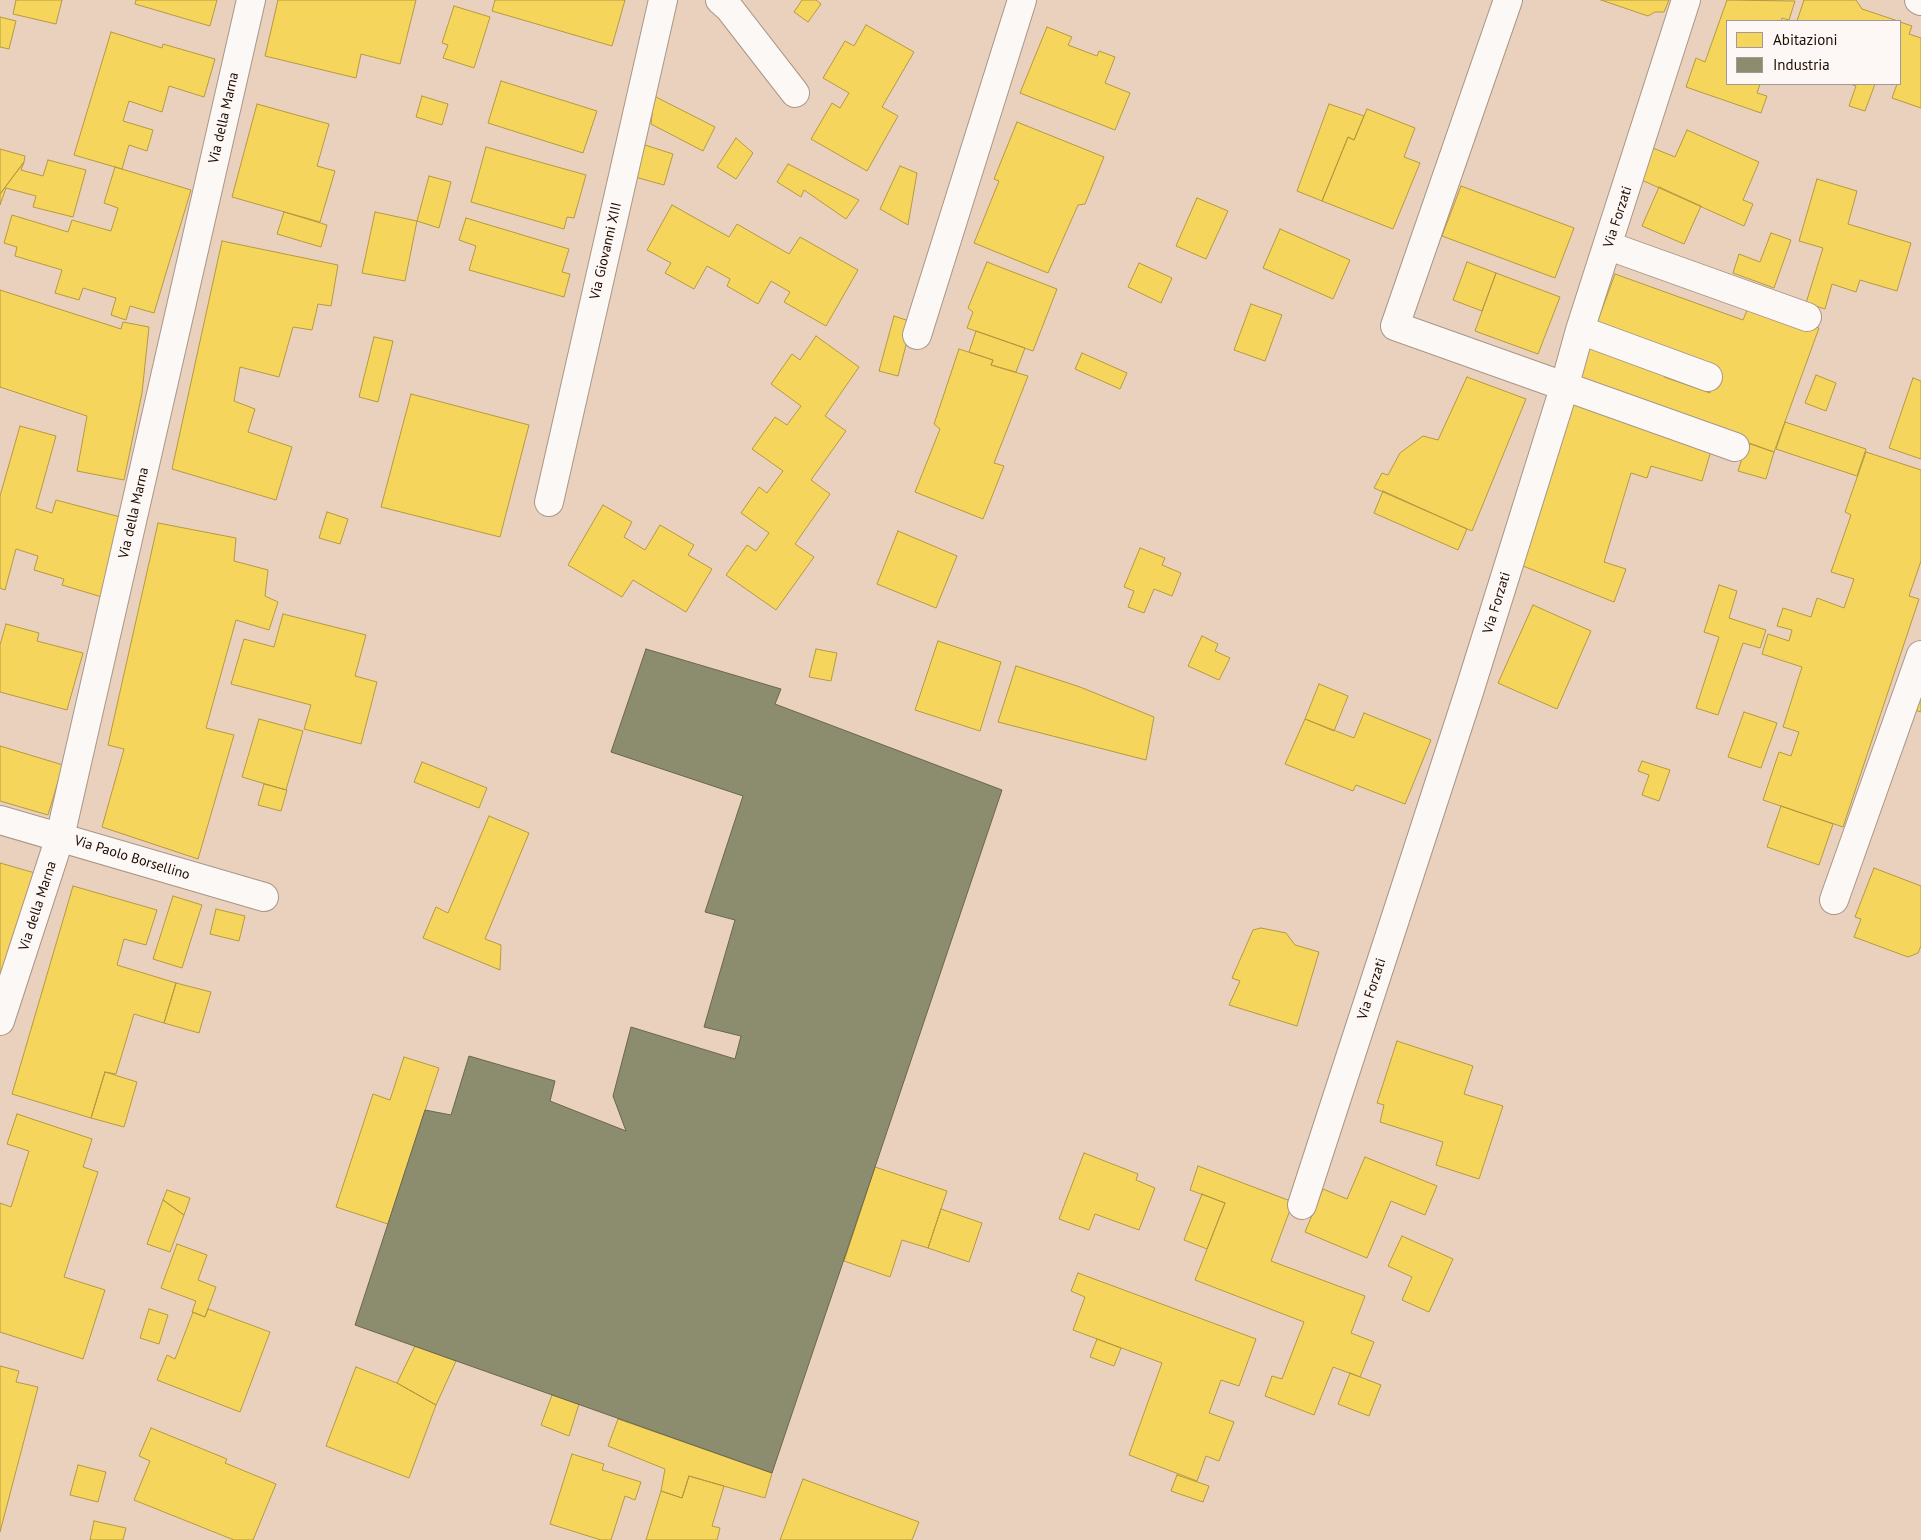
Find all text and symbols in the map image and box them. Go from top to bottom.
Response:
legend [1726,20,1901,85]
text: Abitazioni [1773,30,1837,49]
text: Industria [1773,55,1830,74]
street label: Via della Marna [205,71,243,165]
street label: Via Forzati [1600,184,1636,250]
street label: Via Giovanni XIII [587,201,625,301]
street label: Via della Marna [115,466,153,560]
street label: Via Forzati [1480,570,1514,636]
street label: Via Paolo Borsellino [72,832,192,884]
street label: Via della Marna [16,859,60,953]
street label: Via Forzati [1354,956,1390,1022]

